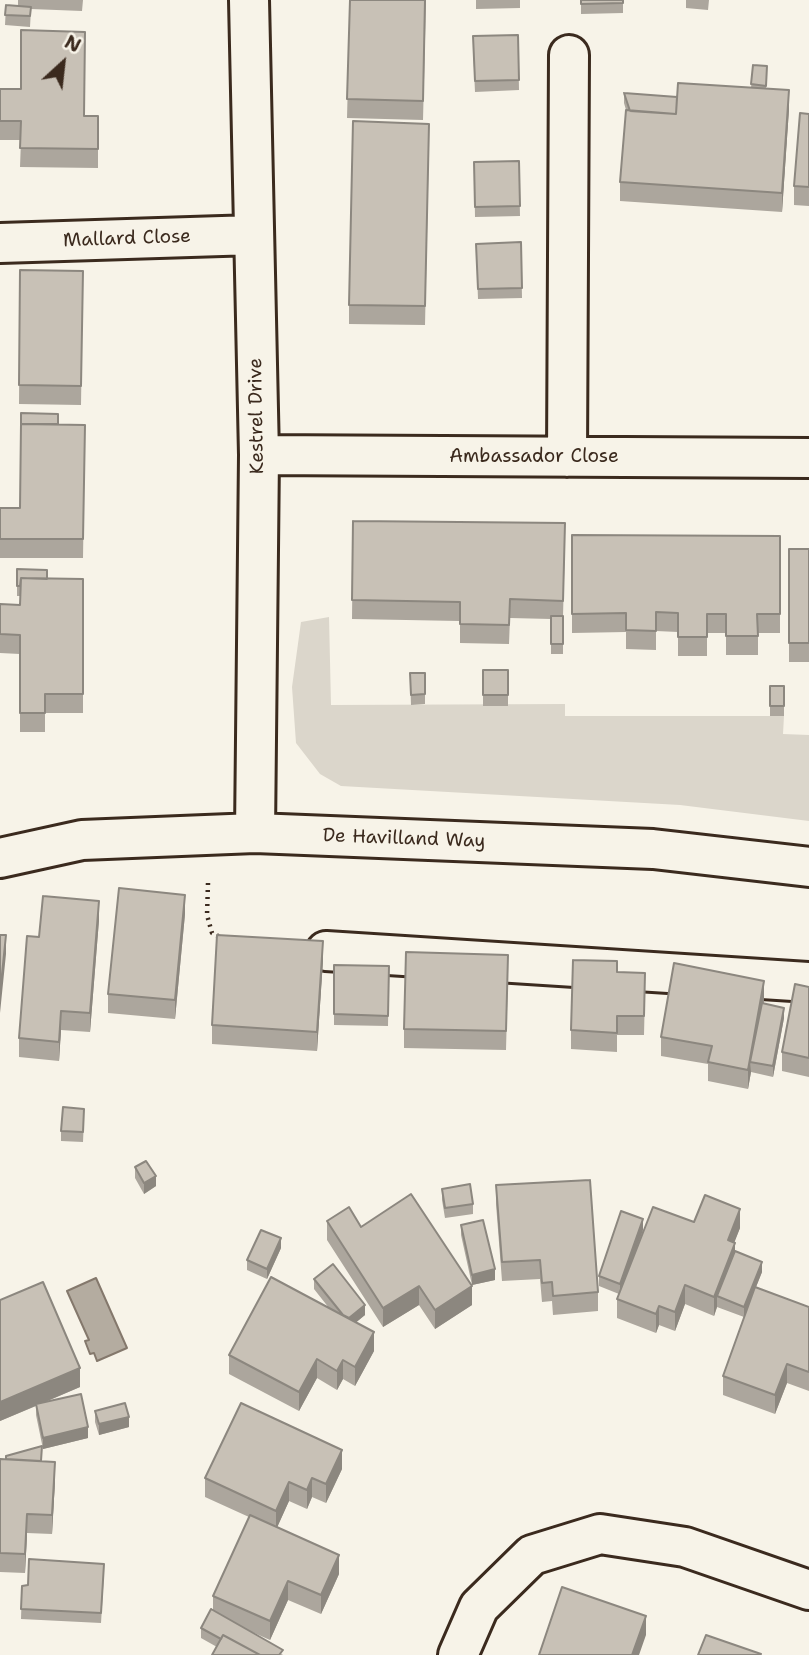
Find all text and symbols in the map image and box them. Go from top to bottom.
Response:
north arrow [28,28,98,98]
text: N [60,29,85,58]
street label: Mallard Close [63,225,191,253]
street label: Kestrel Drive [245,358,269,474]
street label: Ambassador Close [449,446,619,468]
street label: De Havilland Way [322,825,486,853]

